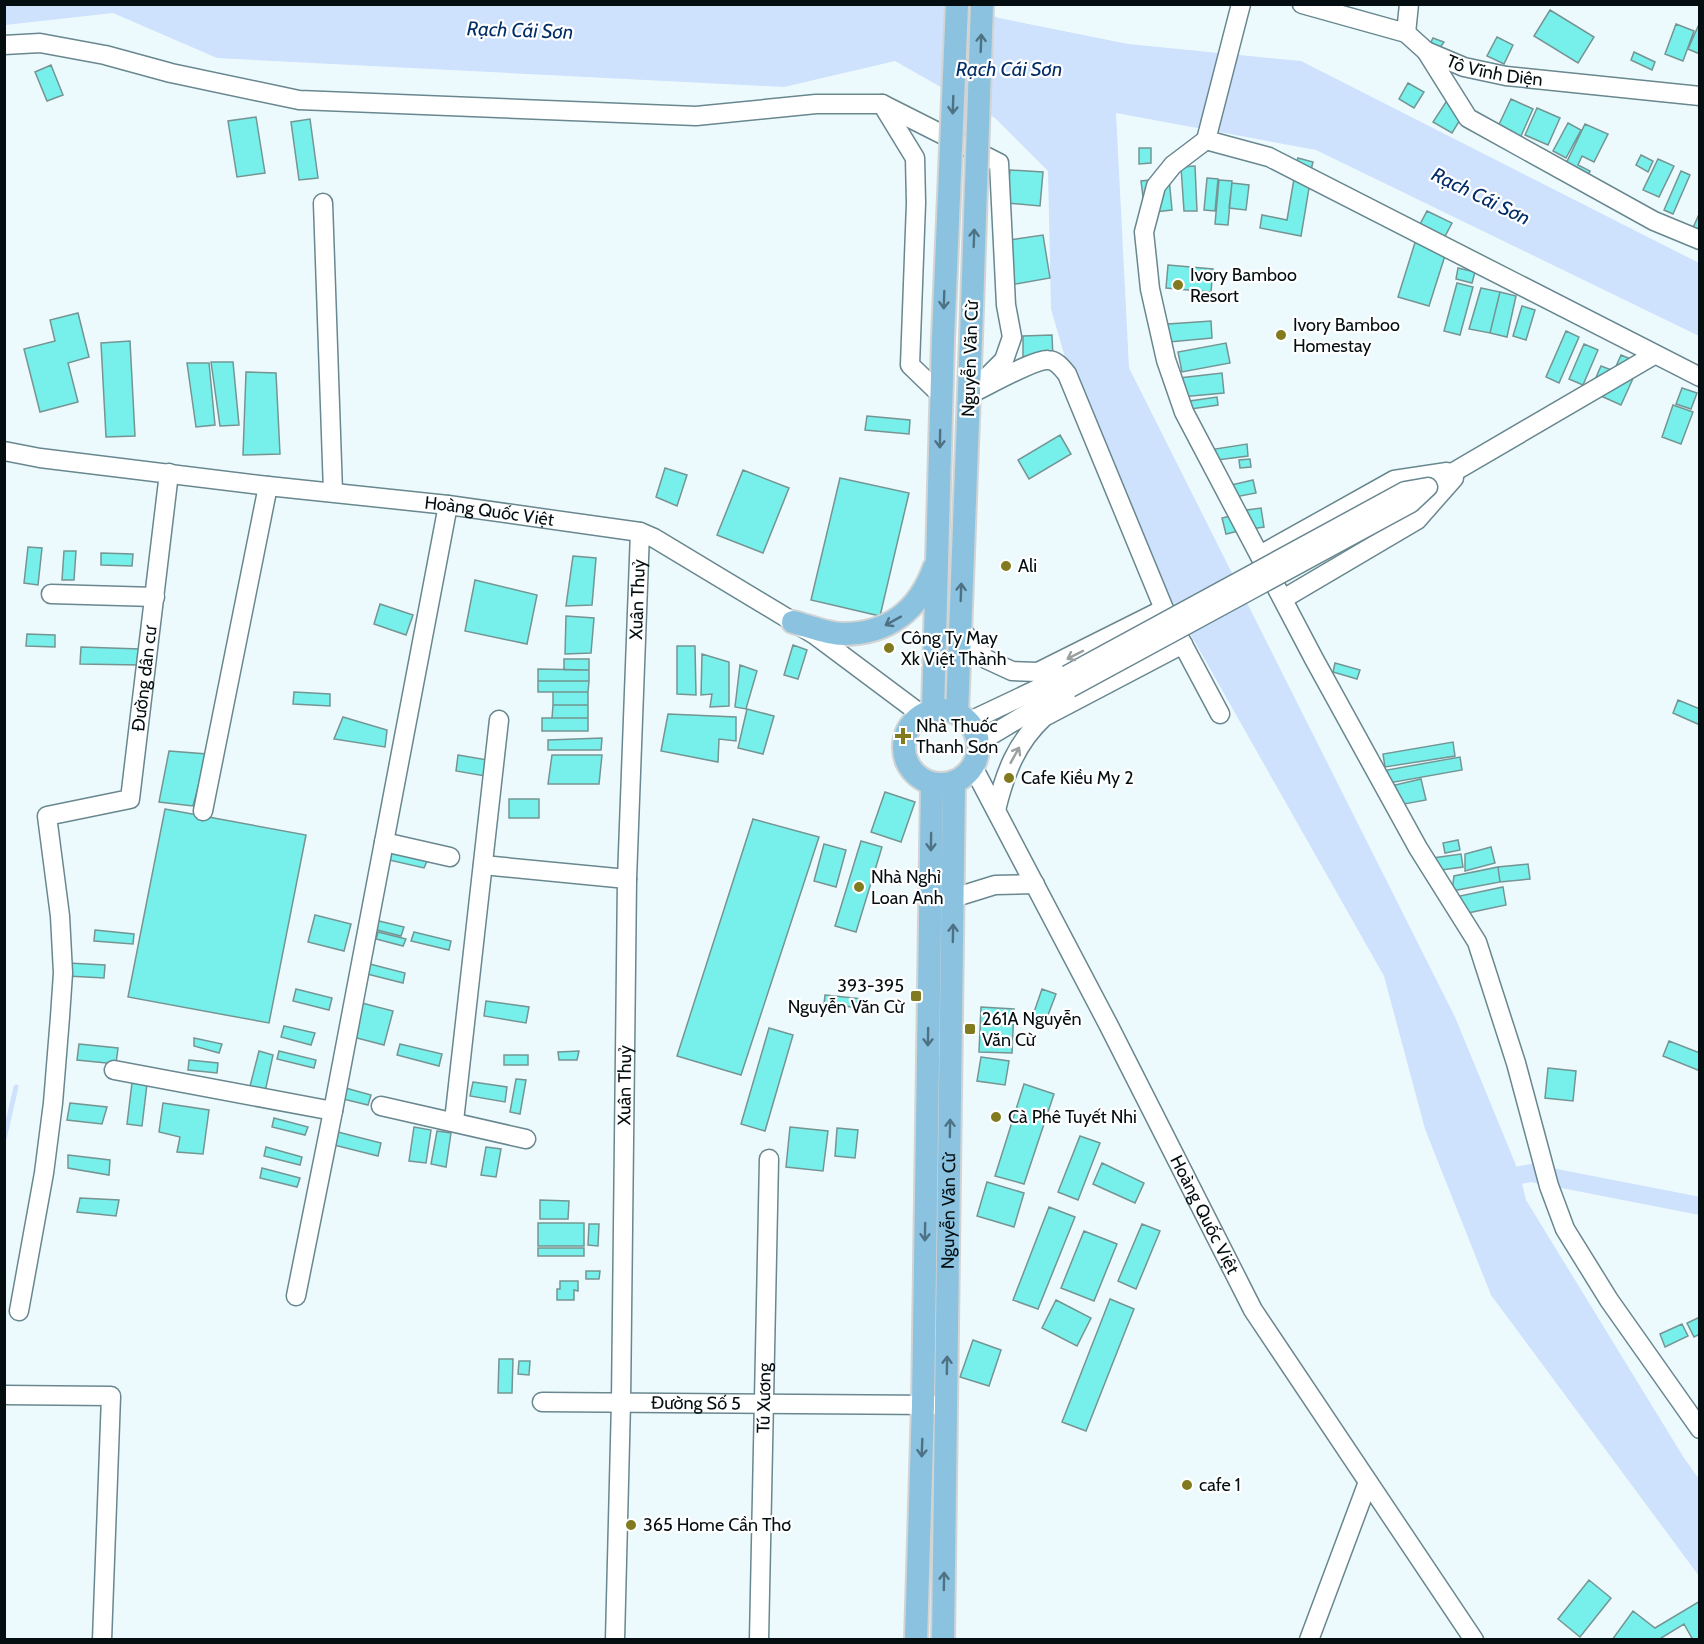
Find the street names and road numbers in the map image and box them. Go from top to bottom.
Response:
street label: Tô Vĩnh Diện [1443,50,1544,91]
street label: Nguyễn Văn Cừ [957,299,983,418]
street label: Hoàng Quốc Việt [423,492,555,531]
street label: Xuân Thuỷ [625,559,650,640]
street label: Đường dân cư [127,623,162,733]
street label: Xuân Thuỷ [613,1045,636,1125]
street label: Nguyễn Văn Cừ [937,1151,960,1269]
street label: Hoàng Quốc Việt [1165,1151,1244,1278]
street label: Tú Xương [752,1362,776,1433]
street label: Đường Số 5 [651,1392,741,1415]

